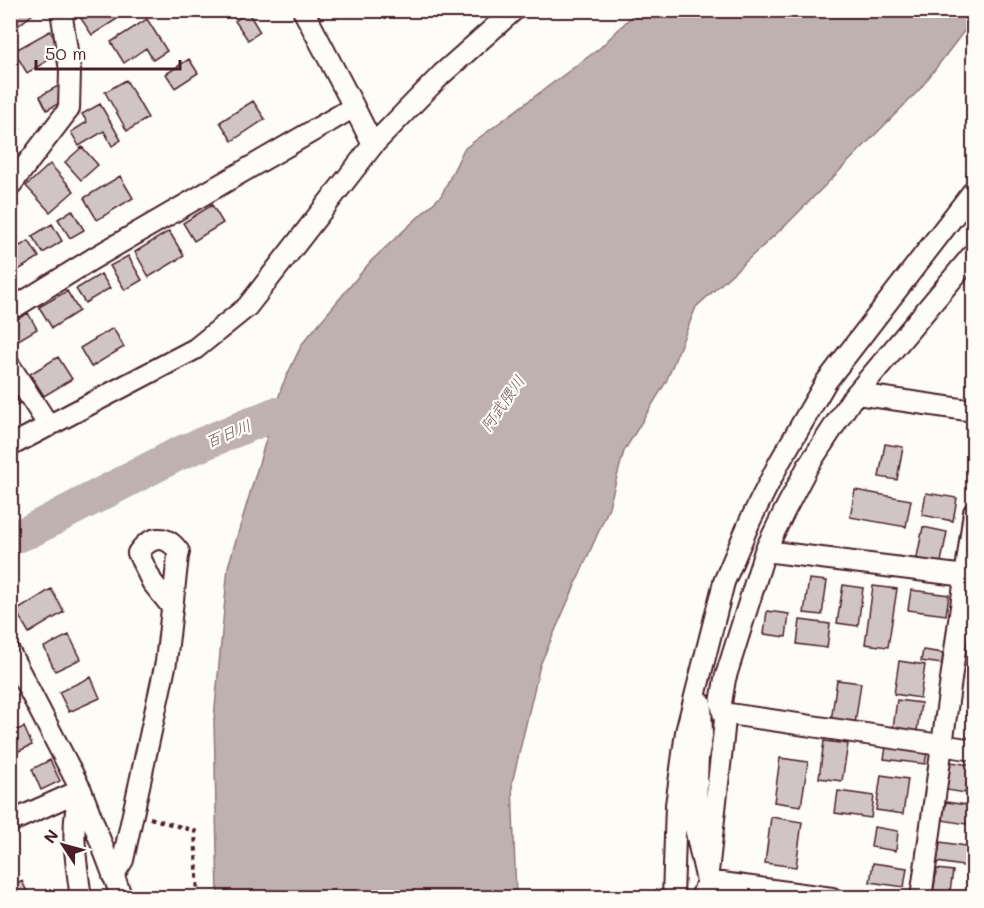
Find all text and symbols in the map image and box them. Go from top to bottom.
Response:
scale bar [36,33,180,71]
text: 50 m [45,41,87,65]
water label: 阿武隈川 [475,371,529,435]
water label: 百日川 [202,414,254,452]
north arrow [33,815,93,875]
text: N [38,825,63,847]

